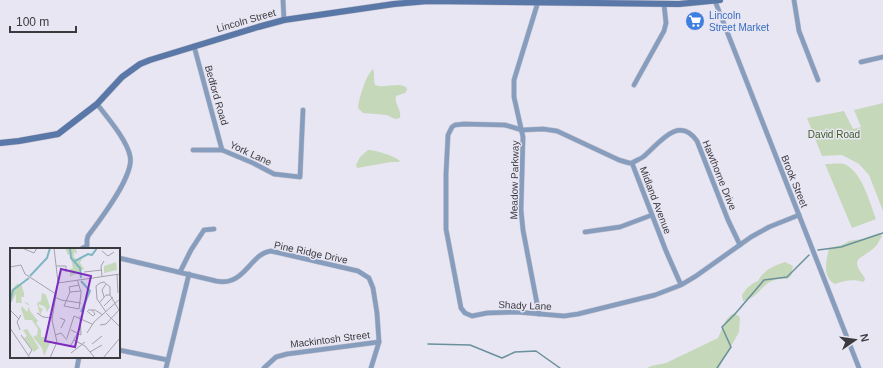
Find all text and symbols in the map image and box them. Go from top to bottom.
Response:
street label: Lincoln Street [215,7,277,34]
scale bar [10,8,76,34]
supermarket icon: Lincoln Street Market [684,10,706,32]
place label: Lincoln Street Market [709,10,769,33]
text: 100 m [16,15,49,29]
street label: Bedford Road [203,64,230,126]
park label: David Road [808,129,860,140]
street label: York Lane [228,139,274,168]
street label: Hawthorne Drive [700,139,739,212]
street label: Meadow Parkway [508,140,521,220]
street label: Brook Street [779,153,810,209]
street label: Midland Avenue [638,165,674,236]
street label: Pine Ridge Drive [273,239,349,266]
inset map [10,248,120,358]
street label: Shady Lane [498,299,552,312]
north arrow [835,320,875,360]
street label: Mackintosh Street [290,329,371,350]
text: N [858,333,871,343]

